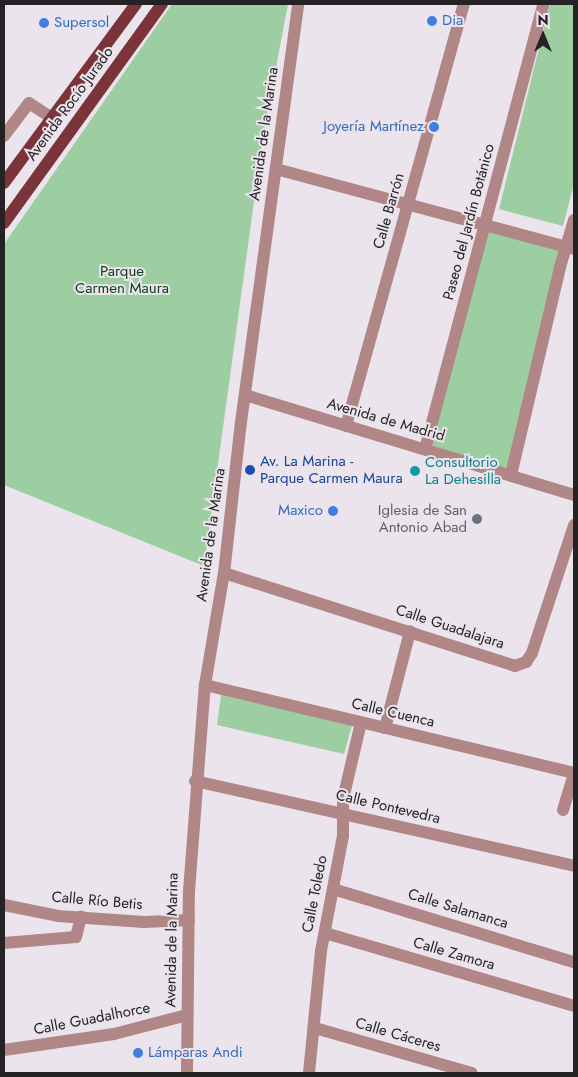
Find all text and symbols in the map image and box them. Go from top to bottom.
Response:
north arrow [518,10,568,60]
text: N [537,10,549,30]
place label: Dia [442,12,463,30]
place label: Supersol [54,14,109,32]
marker: Dia [426,15,438,27]
marker: Supersol [38,17,50,29]
street label: Avenida Rocío Jurado [23,44,117,164]
street label: Avenida de la Marina [246,66,282,202]
place label: Joyería Martínez [323,118,424,136]
marker: Joyería Martínez [428,121,440,133]
street label: Paseo del Jardín Botánico [439,142,499,302]
street label: Calle Barrón [370,171,408,251]
park label: Parque Carmen Maura [75,262,169,297]
street label: Avenida de Madrid [325,395,447,445]
place label: Av. La Marina - Parque Carmen Maura [260,452,403,487]
place label: Consultorio La Dehesilla [425,453,501,488]
marker: Av. La Marina - Parque Carmen Maura [244,464,256,476]
marker: Consultorio La Dehesilla [409,465,421,477]
street label: Avenida de la Marina [193,467,229,603]
place label: Iglesia de San Antonio Abad [378,501,467,536]
place label: Maxico [278,502,323,520]
marker: Maxico [327,505,339,517]
marker: Iglesia de San Antonio Abad [471,513,483,525]
street label: Calle Guadalajara [393,601,507,653]
street label: Calle Cuenca [350,695,436,731]
street label: Calle Pontevedra [334,786,442,828]
street label: Calle Toledo [299,854,331,934]
street label: Avenida de la Marina [162,872,182,1008]
street label: Calle Salamanca [406,885,510,933]
street label: Calle Río Betis [51,888,143,914]
street label: Calle Zamora [411,934,497,974]
street label: Calle Guadalhorce [32,999,152,1039]
street label: Calle Cáceres [353,1014,443,1056]
place label: Lámparas Andi [148,1044,243,1062]
marker: Lámparas Andi [132,1047,144,1059]

